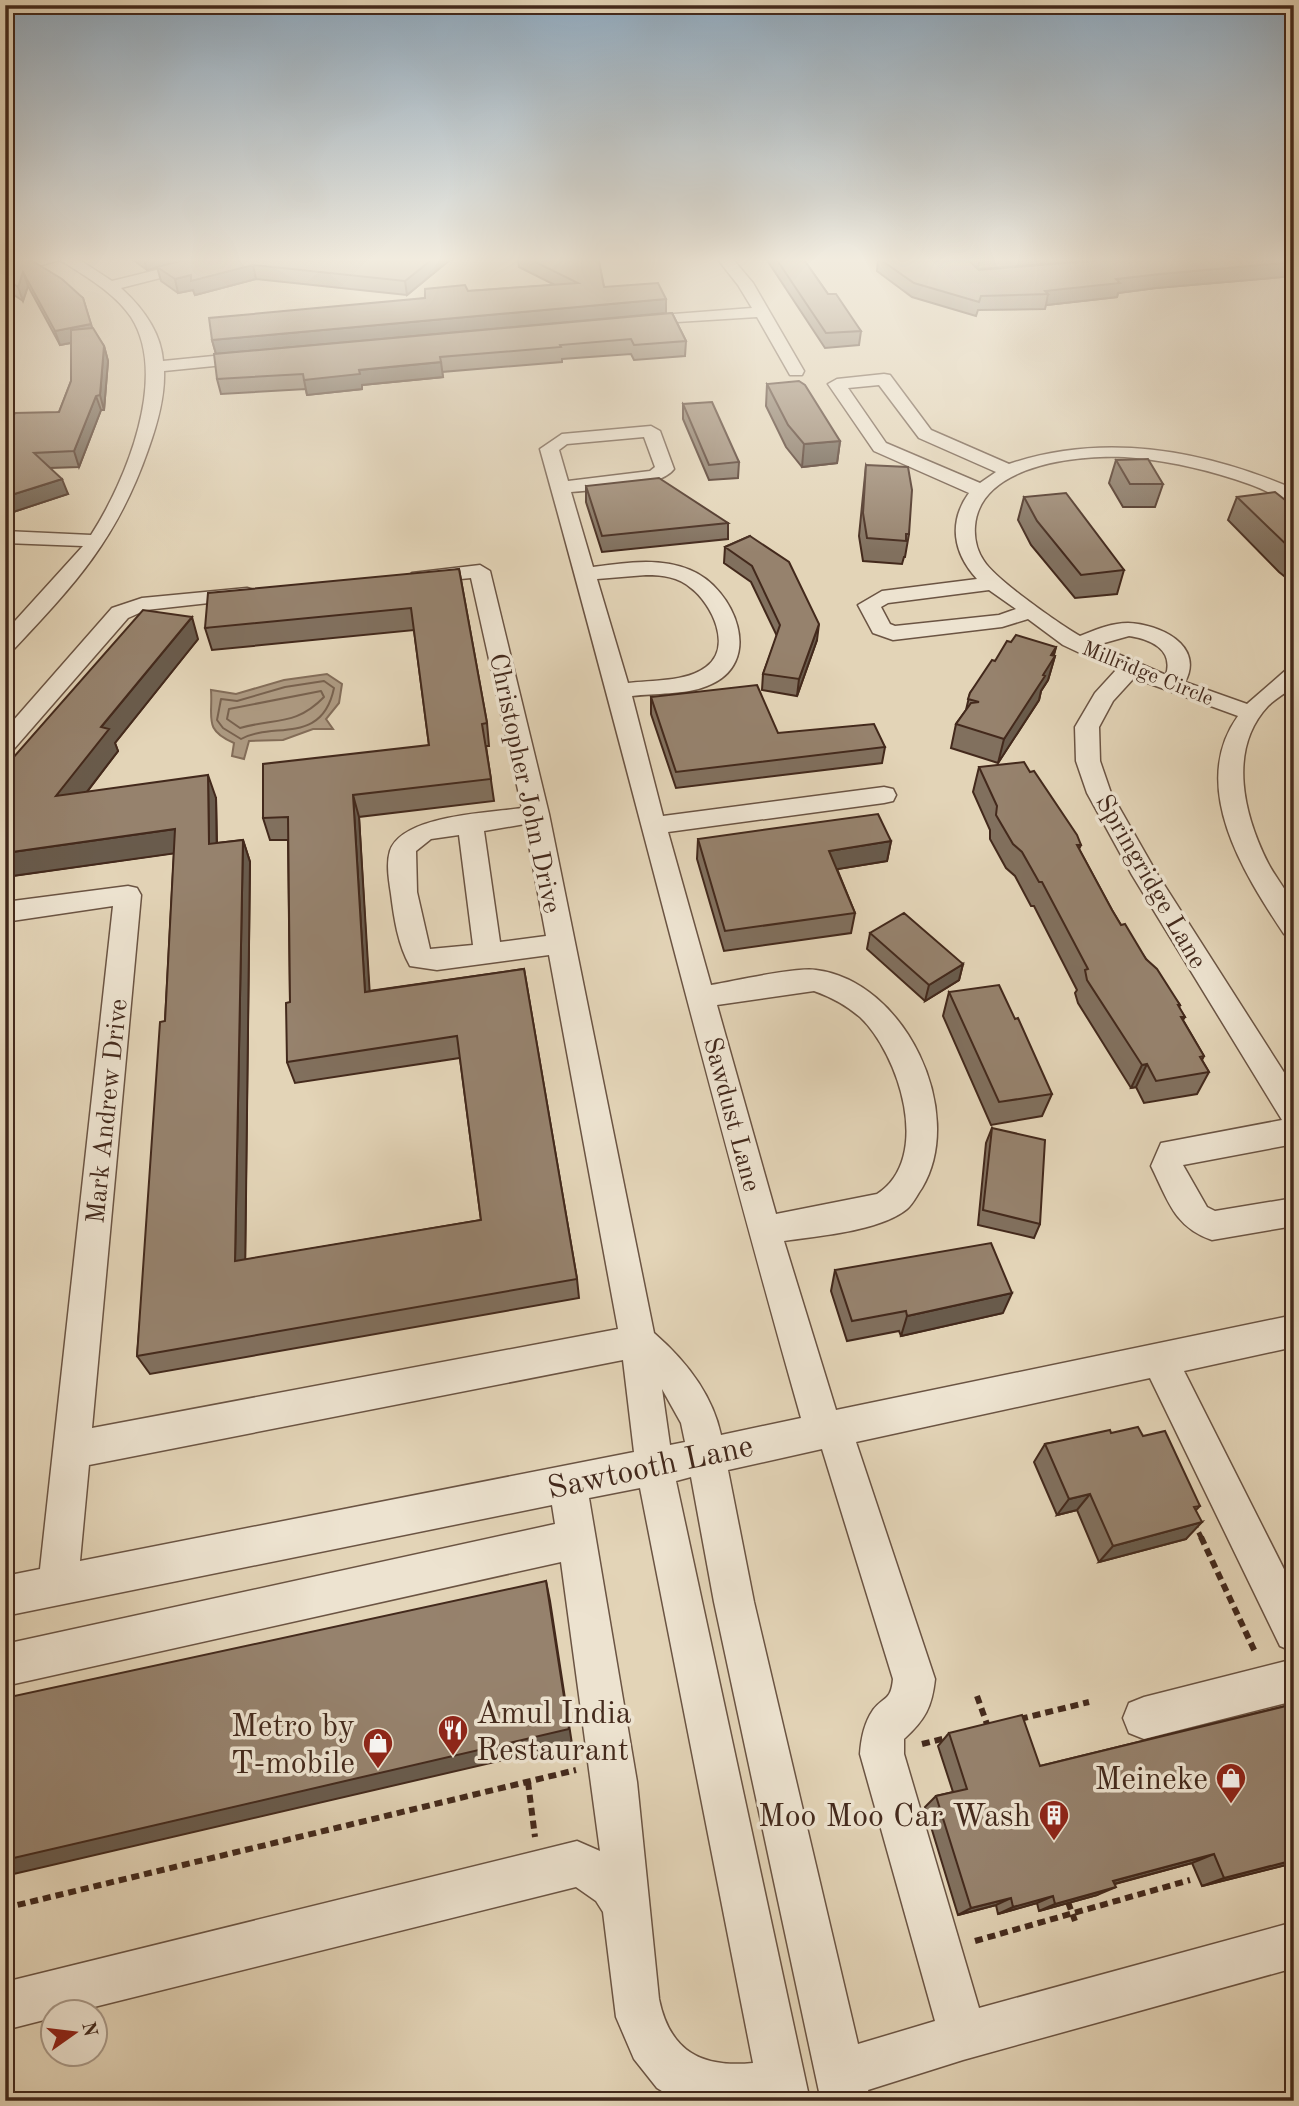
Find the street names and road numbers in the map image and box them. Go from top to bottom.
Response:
street label: Millridge Circle [1079,639,1216,710]
street label: Christopher John Drive [484,651,564,916]
street label: Springridge Lane [1090,791,1211,973]
street label: Mark Andrew Drive [83,997,133,1225]
street label: Sawdust Lane [698,1035,764,1195]
street label: Sawtooth Lane [545,1432,756,1506]

